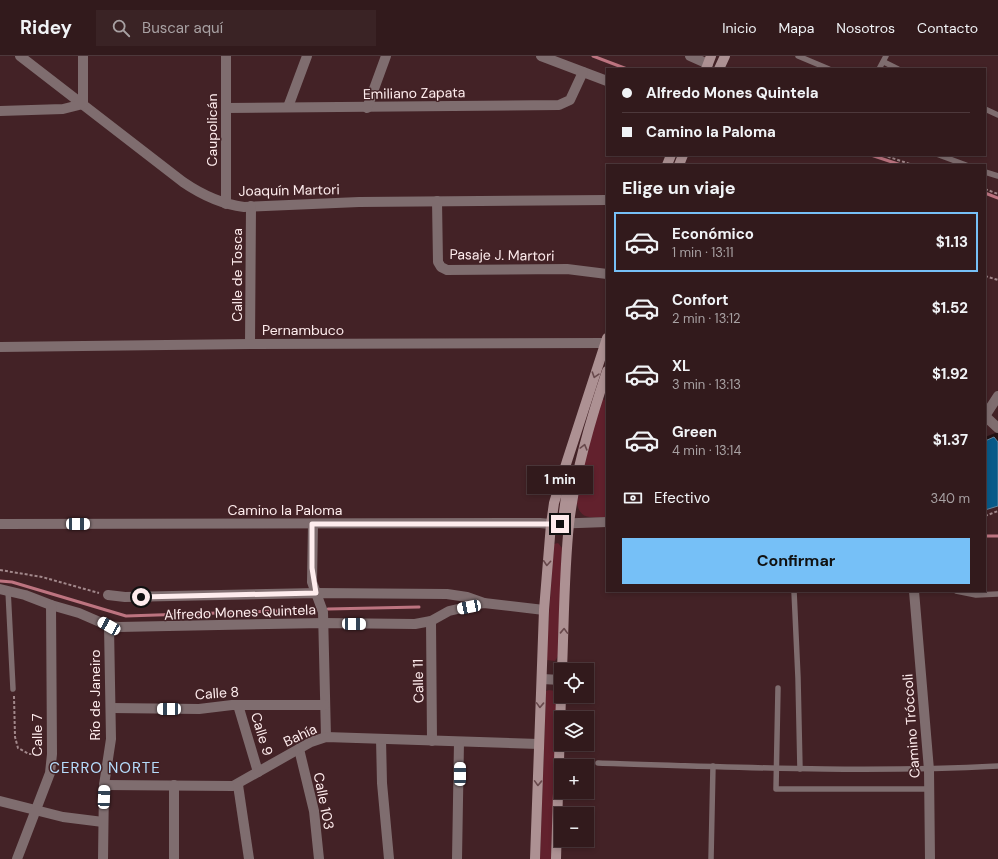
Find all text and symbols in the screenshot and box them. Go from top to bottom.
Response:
search box [96,10,376,46]
text: Ridey [20,15,72,40]
icon: search [110,17,132,39]
text: Buscar aquí [142,18,223,38]
text: Inicio [722,19,757,37]
text: Mapa [779,19,814,37]
text: Nosotros [836,19,895,37]
text: Contacto [917,19,978,37]
street label: Emiliano Zapata [363,83,465,103]
text: Alfredo Mones Quintela [646,83,818,103]
street label: Caupolicán [203,94,221,166]
text: Camino la Paloma [646,122,776,142]
text: Elige un viaje [622,176,736,200]
street label: Joaquín Martori [238,180,340,200]
icon: car [624,224,660,260]
text: Económico [672,224,754,244]
street label: Calle de Tosca [228,228,246,322]
text: $1.13 [936,232,968,252]
text: 1 min · 13:11 [672,244,734,261]
street label: Pasaje J. Martori [449,245,555,265]
icon: car [624,290,660,326]
text: Confort [672,290,729,310]
text: $1.52 [932,298,968,318]
text: 2 min · 13:12 [672,310,741,327]
street label: Pernambuco [262,321,344,339]
icon: car [624,356,660,392]
text: XL [672,356,690,376]
text: $1.92 [932,364,968,384]
one-way arrow [591,371,600,378]
text: 3 min · 13:13 [672,376,741,393]
icon: car [624,422,660,458]
text: Green [672,422,717,442]
text: $1.37 [933,430,968,450]
text: 4 min · 13:14 [672,442,741,459]
one-way arrow [579,443,588,450]
callout: 1 min [527,466,593,494]
text: 1 min [544,471,576,488]
icon: cash [622,487,644,509]
text: Efectivo [654,488,710,508]
text: 340 m [930,490,970,507]
street label: Camino la Paloma [228,501,342,519]
route end [551,515,569,533]
car [66,518,90,530]
button: Confirmar [622,538,970,584]
one-way arrow [543,560,551,566]
route start [132,588,150,606]
car [456,599,482,615]
street label: Alfredo Mones Quintela [164,600,316,624]
car [96,615,122,637]
car [342,618,366,630]
one-way arrow [559,628,568,634]
street label: Río de Janeiro [86,649,104,741]
street label: Calle 11 [409,659,427,703]
map controls [554,663,594,847]
button: locate [554,663,594,703]
street label: Camino Tróccoli [898,673,924,779]
street label: Calle 8 [194,682,240,704]
one-way arrow [536,702,545,708]
car [157,703,181,715]
street label: Calle 9 [247,710,277,758]
button: layers [554,711,594,751]
street label: Calle 7 [28,713,46,757]
street label: Bahía [280,719,320,751]
district label: CERRO NORTE [49,758,161,778]
button: + [554,759,594,799]
car [454,762,466,786]
street label: Calle 103 [310,771,338,831]
one-way arrow [533,780,542,786]
car [98,785,110,809]
button: − [554,807,594,847]

